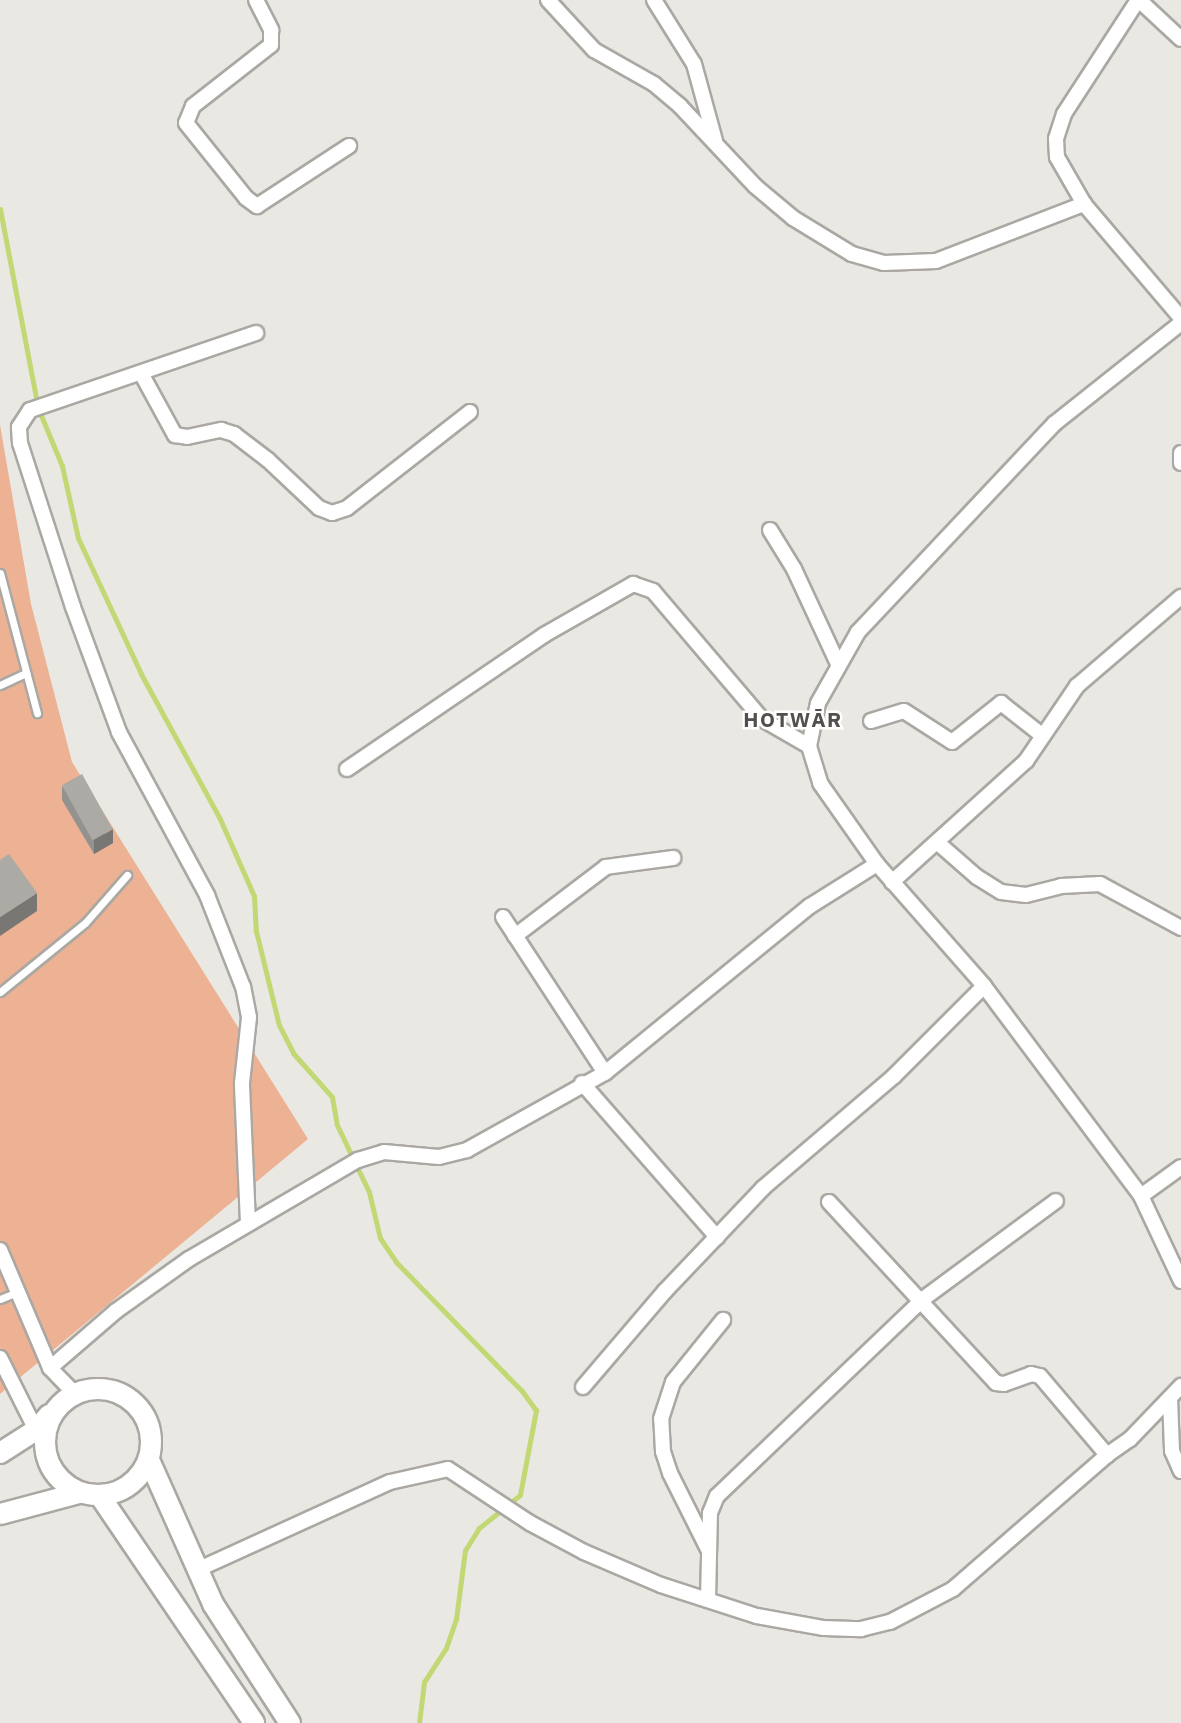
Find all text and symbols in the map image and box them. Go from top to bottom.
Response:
district label: HOTWĀR [743,706,843,732]

